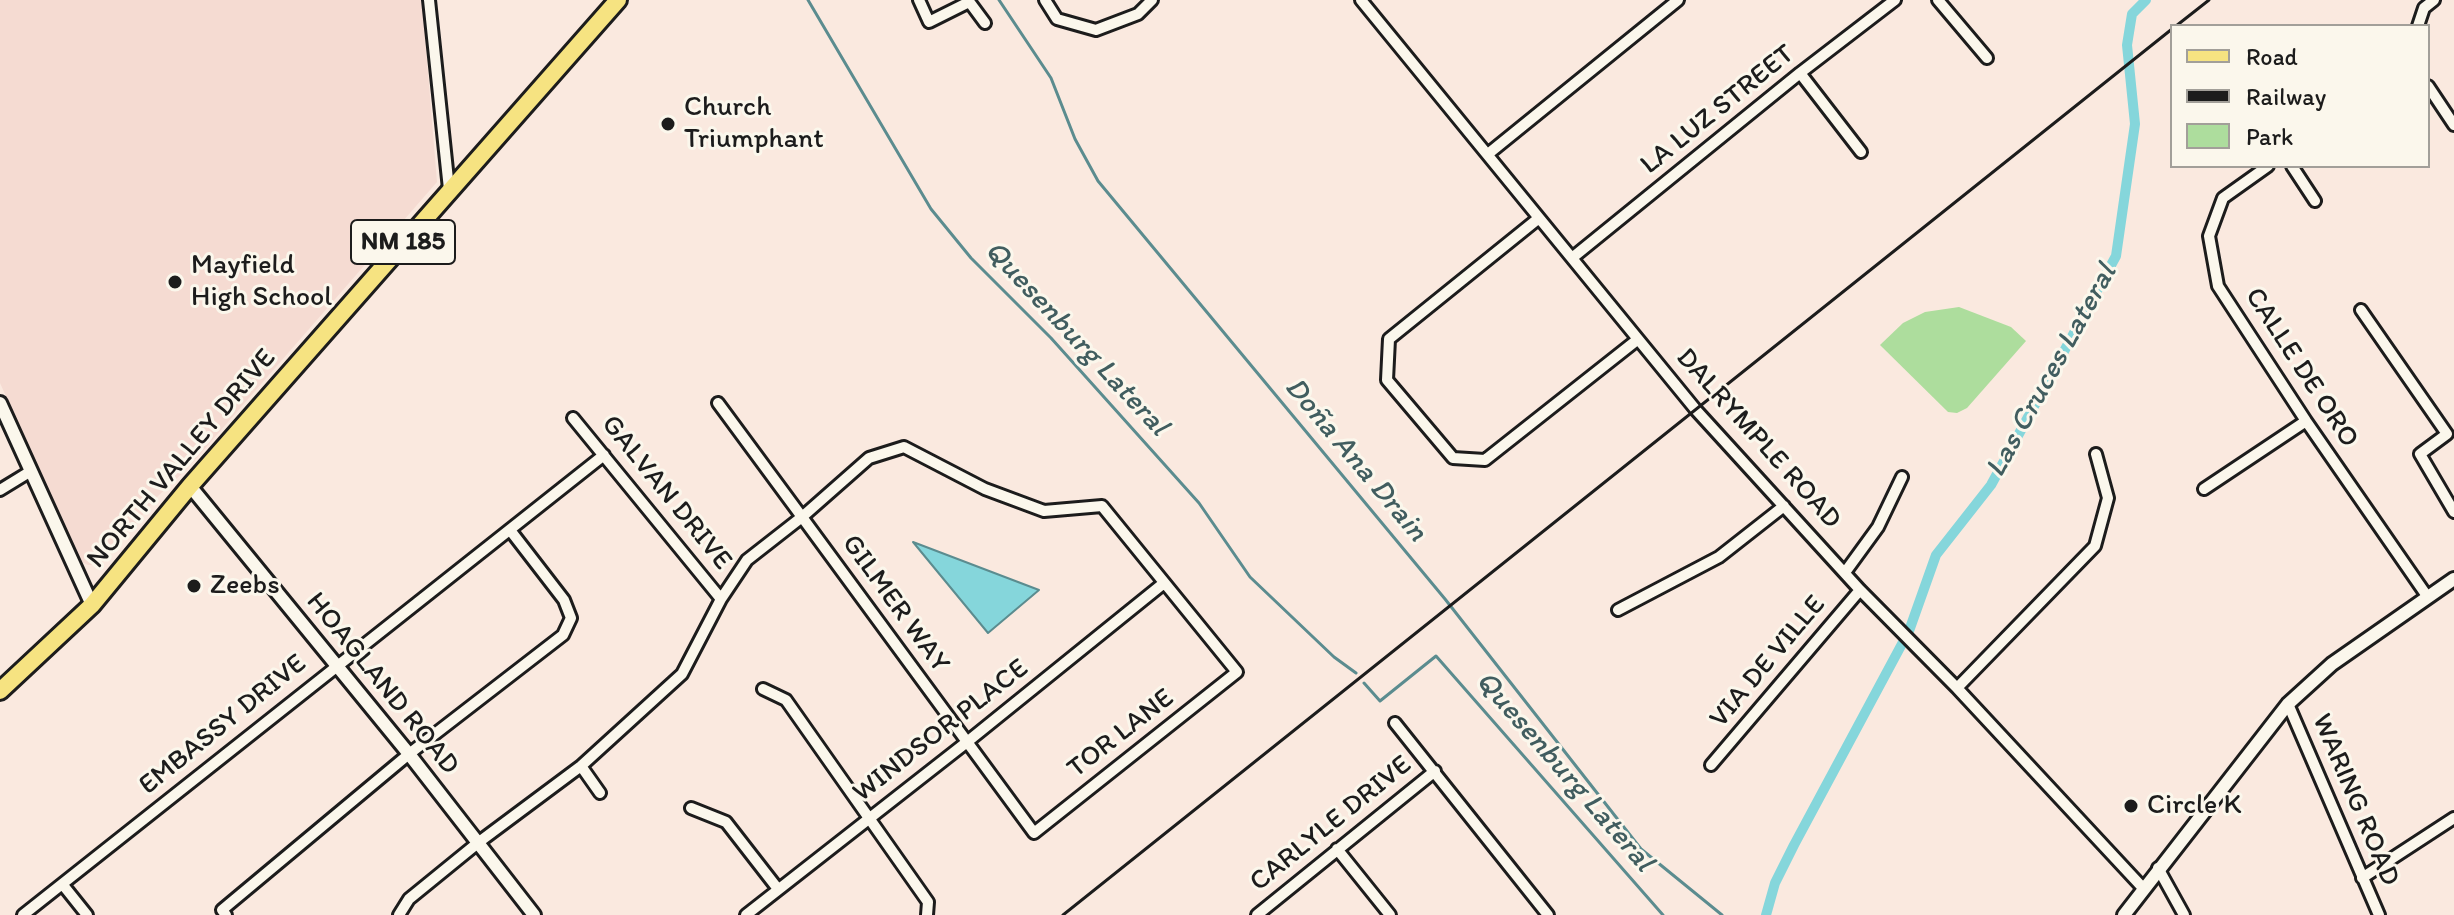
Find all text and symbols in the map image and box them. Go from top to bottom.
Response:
legend [2170,24,2430,168]
street label: LA LUZ STREET [1634,38,1802,182]
text: Road [2246,42,2298,71]
text: Railway [2246,82,2326,111]
place label: Church Triumphant [684,91,824,157]
marker: Church Triumphant [659,115,677,133]
text: Park [2246,122,2293,151]
road number: NM 185 [351,220,455,264]
water label: Quesenburg Lateral [976,234,1176,444]
place label: Mayfield High School [191,249,332,315]
water label: Las Cruces Lateral [1979,258,2125,484]
marker: Mayfield High School [166,273,184,291]
street label: CALLE DE ORO [2237,282,2365,454]
street label: NORTH VALLEY DRIVE [80,342,284,576]
street label: DALRYMPLE ROAD [1668,342,1848,536]
water label: Doña Ana Drain [1276,371,1434,549]
street label: GALVAN DRIVE [593,409,739,577]
street label: GILMER WAY [834,529,956,679]
place label: Zeebs [210,569,280,603]
marker: Zeebs [185,577,203,595]
street label: HOAGLAND ROAD [298,586,466,782]
street label: VIA DE VILLE [1703,589,1833,735]
street label: EMBASSY DRIVE [133,647,313,803]
street label: WINDSOR PLACE [847,652,1035,810]
water label: Quesenburg Lateral [1467,664,1661,880]
street label: TOR LANE [1061,682,1181,786]
street label: WARING ROAD [2304,709,2406,891]
street label: CARLYLE DRIVE [1243,749,1419,899]
place label: Circle K [2147,789,2241,823]
marker: Circle K [2122,797,2140,815]

